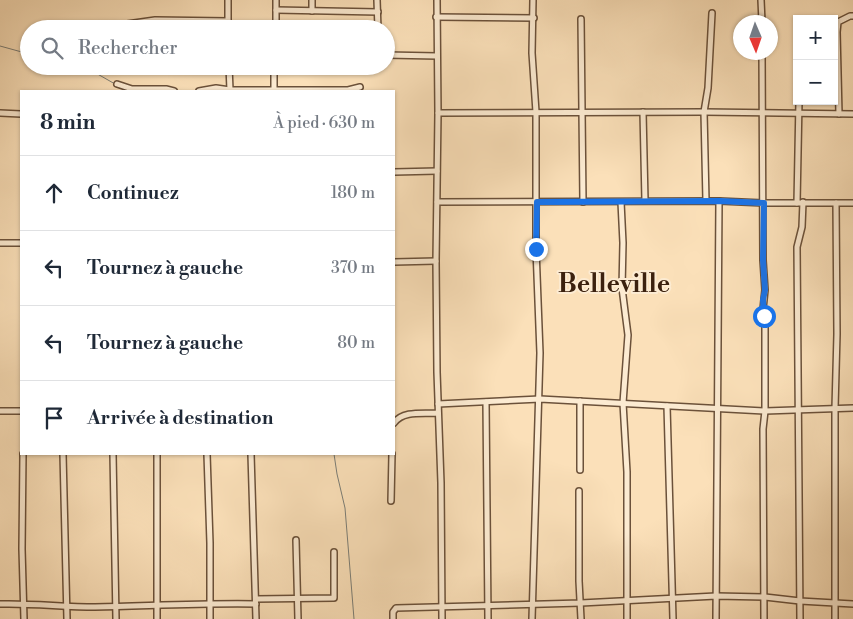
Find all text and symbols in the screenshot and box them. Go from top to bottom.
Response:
north arrow [733,15,778,60]
map controls [793,15,838,105]
button: + [793,15,838,60]
search box [20,20,395,75]
icon: search [38,34,66,62]
text: Rechercher [78,36,177,60]
button: − [793,60,838,105]
text: 8 min [40,110,95,136]
text: À pied · 630 m [273,113,375,133]
icon: ahead [40,179,68,207]
text: Continuez [87,181,179,205]
text: 180 m [331,183,375,203]
route end [525,238,548,261]
icon: left [40,254,68,282]
text: Tournez à gauche [87,256,243,280]
text: 370 m [331,258,375,278]
district label: Belleville [558,269,670,300]
route start [753,305,776,328]
icon: left [40,329,68,357]
text: Tournez à gauche [87,331,243,355]
text: 80 m [337,333,375,353]
icon: arrive [40,404,68,432]
text: Arrivée à destination [87,406,273,430]

